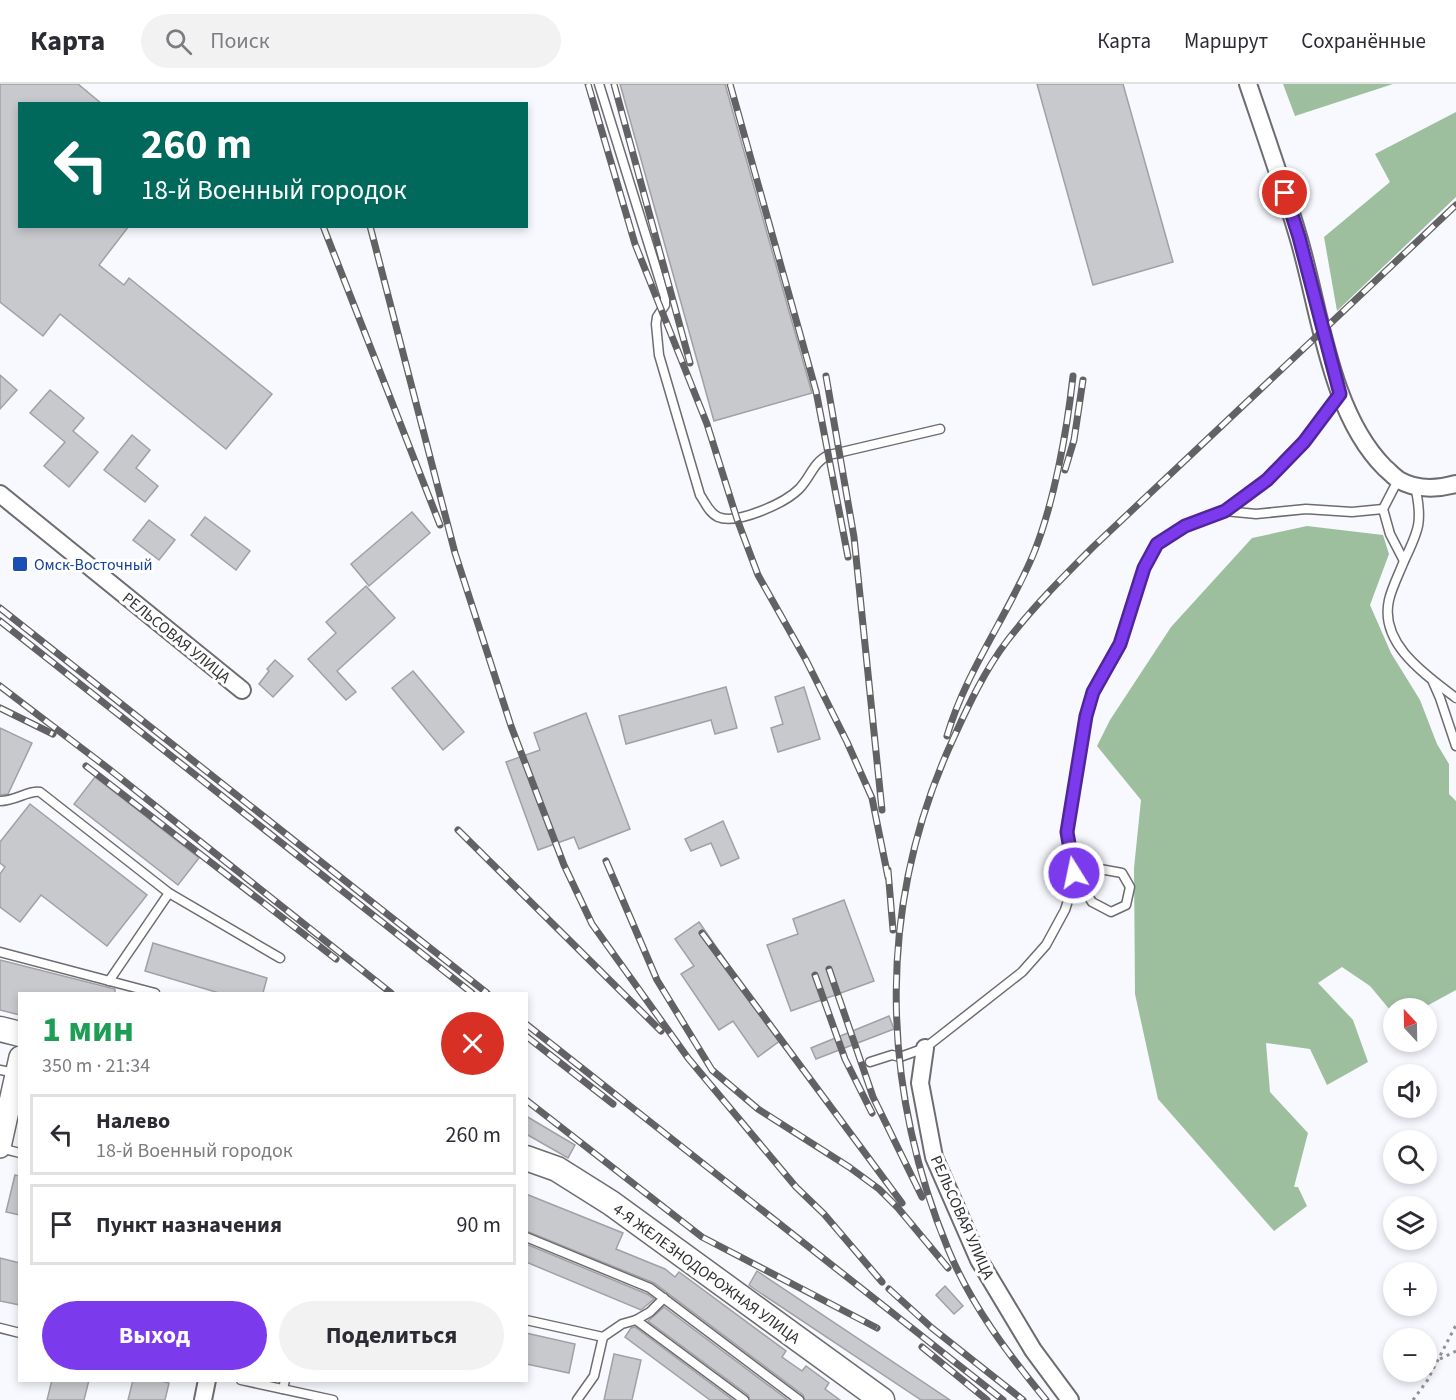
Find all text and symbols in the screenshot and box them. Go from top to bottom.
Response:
search box [141,14,561,68]
text: Карта [30,21,105,61]
icon: search [162,25,195,58]
text: Поиск [210,25,270,57]
text: Карта [1097,26,1151,56]
text: Маршрут [1184,26,1268,56]
text: Сохранённые [1301,26,1426,56]
text: 260 m [141,115,252,175]
icon: left [42,126,120,204]
pin [1259,167,1310,218]
text: 18-й Военный городок [141,171,407,210]
icon: arrive [1268,176,1301,209]
place label: Омск-Восточный [34,554,153,576]
marker: Омск-Восточный [11,555,29,573]
street label: РЕЛЬСОВАЯ УЛИЦА [118,587,235,689]
position arrow [1042,841,1106,905]
north arrow [1383,998,1437,1052]
map controls [1383,998,1437,1382]
text: 1 мин [42,1004,134,1055]
button: close [441,1012,504,1075]
text: 350 m · 21:34 [42,1052,150,1080]
button: sound [1383,1064,1437,1118]
text: Налево [96,1105,170,1137]
icon: left [45,1118,78,1151]
text: 260 m [446,1119,501,1151]
button: search [1383,1130,1437,1184]
text: 18-й Военный городок [96,1137,293,1165]
street label: РЕЛЬСОВАЯ УЛИЦА [925,1152,999,1283]
button: layers [1383,1196,1437,1250]
street label: 4-Я ЖЕЛЕЗНОДОРОЖНАЯ УЛИЦА [608,1198,805,1349]
icon: arrive [45,1208,78,1241]
text: Пункт назначения [96,1209,282,1241]
text: 90 m [456,1209,501,1241]
button: + [1383,1262,1437,1316]
button: Выход [42,1301,267,1370]
button: Поделиться [279,1301,504,1370]
button: − [1383,1328,1437,1382]

